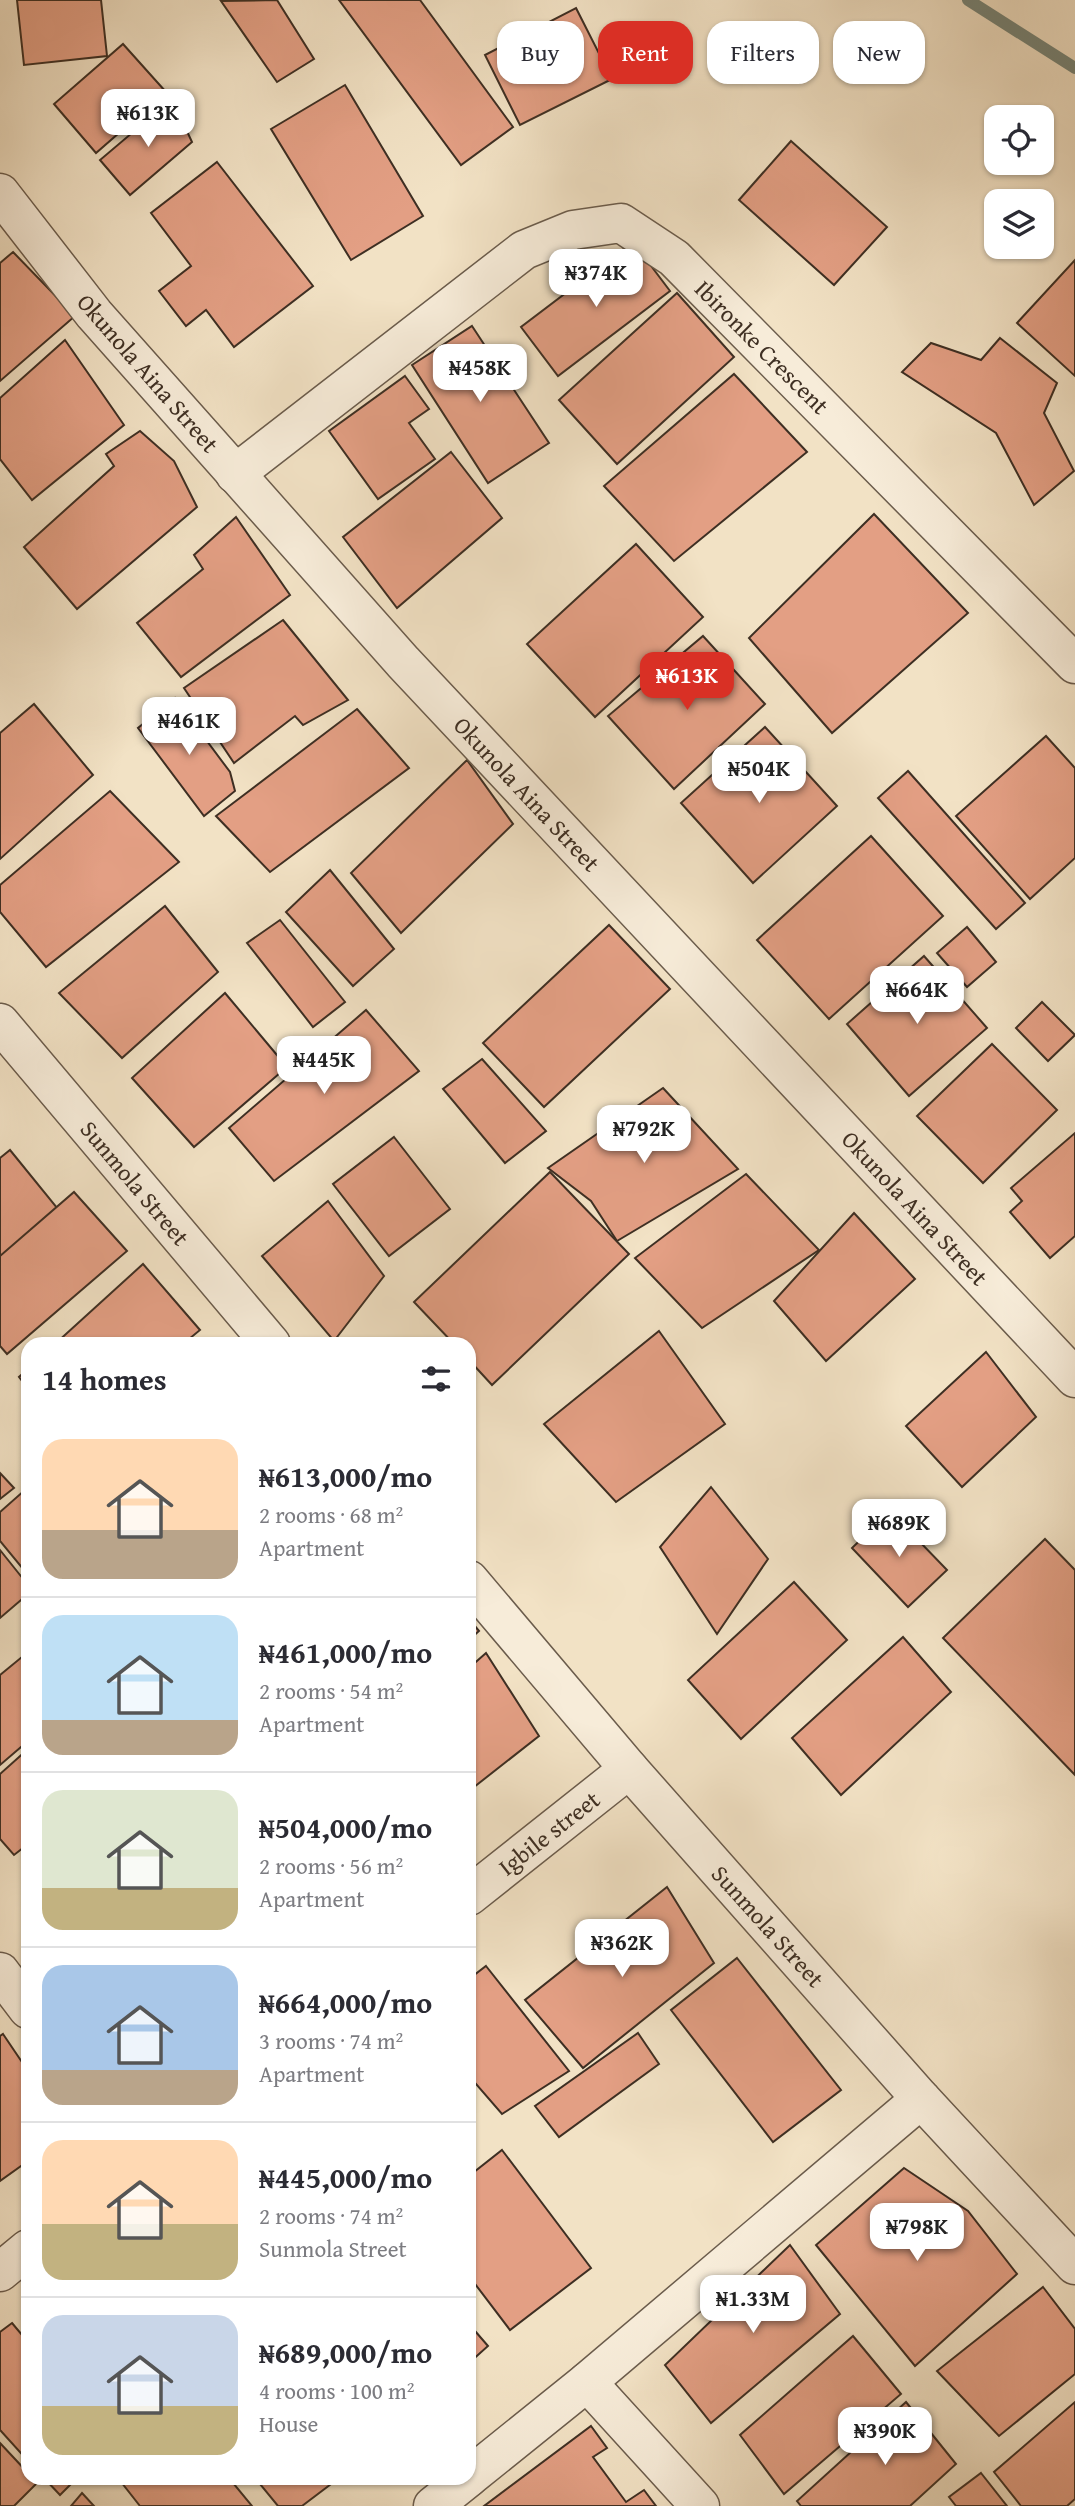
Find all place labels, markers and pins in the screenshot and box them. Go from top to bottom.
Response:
pin: ₦613K [99,90,197,149]
pin: ₦374K [547,250,645,309]
pin: ₦458K [431,344,529,404]
pin: ₦613K [638,652,736,712]
pin: ₦461K [140,698,238,757]
pin: ₦504K [710,746,808,805]
pin: ₦664K [868,967,966,1026]
pin: ₦445K [275,1036,373,1096]
pin: ₦792K [595,1106,693,1165]
pin: ₦689K [850,1500,948,1559]
pin: ₦362K [573,1920,671,1979]
pin: ₦798K [868,2204,966,2263]
pin: ₦1.33M [696,2276,810,2335]
pin: ₦390K [836,2408,934,2467]

